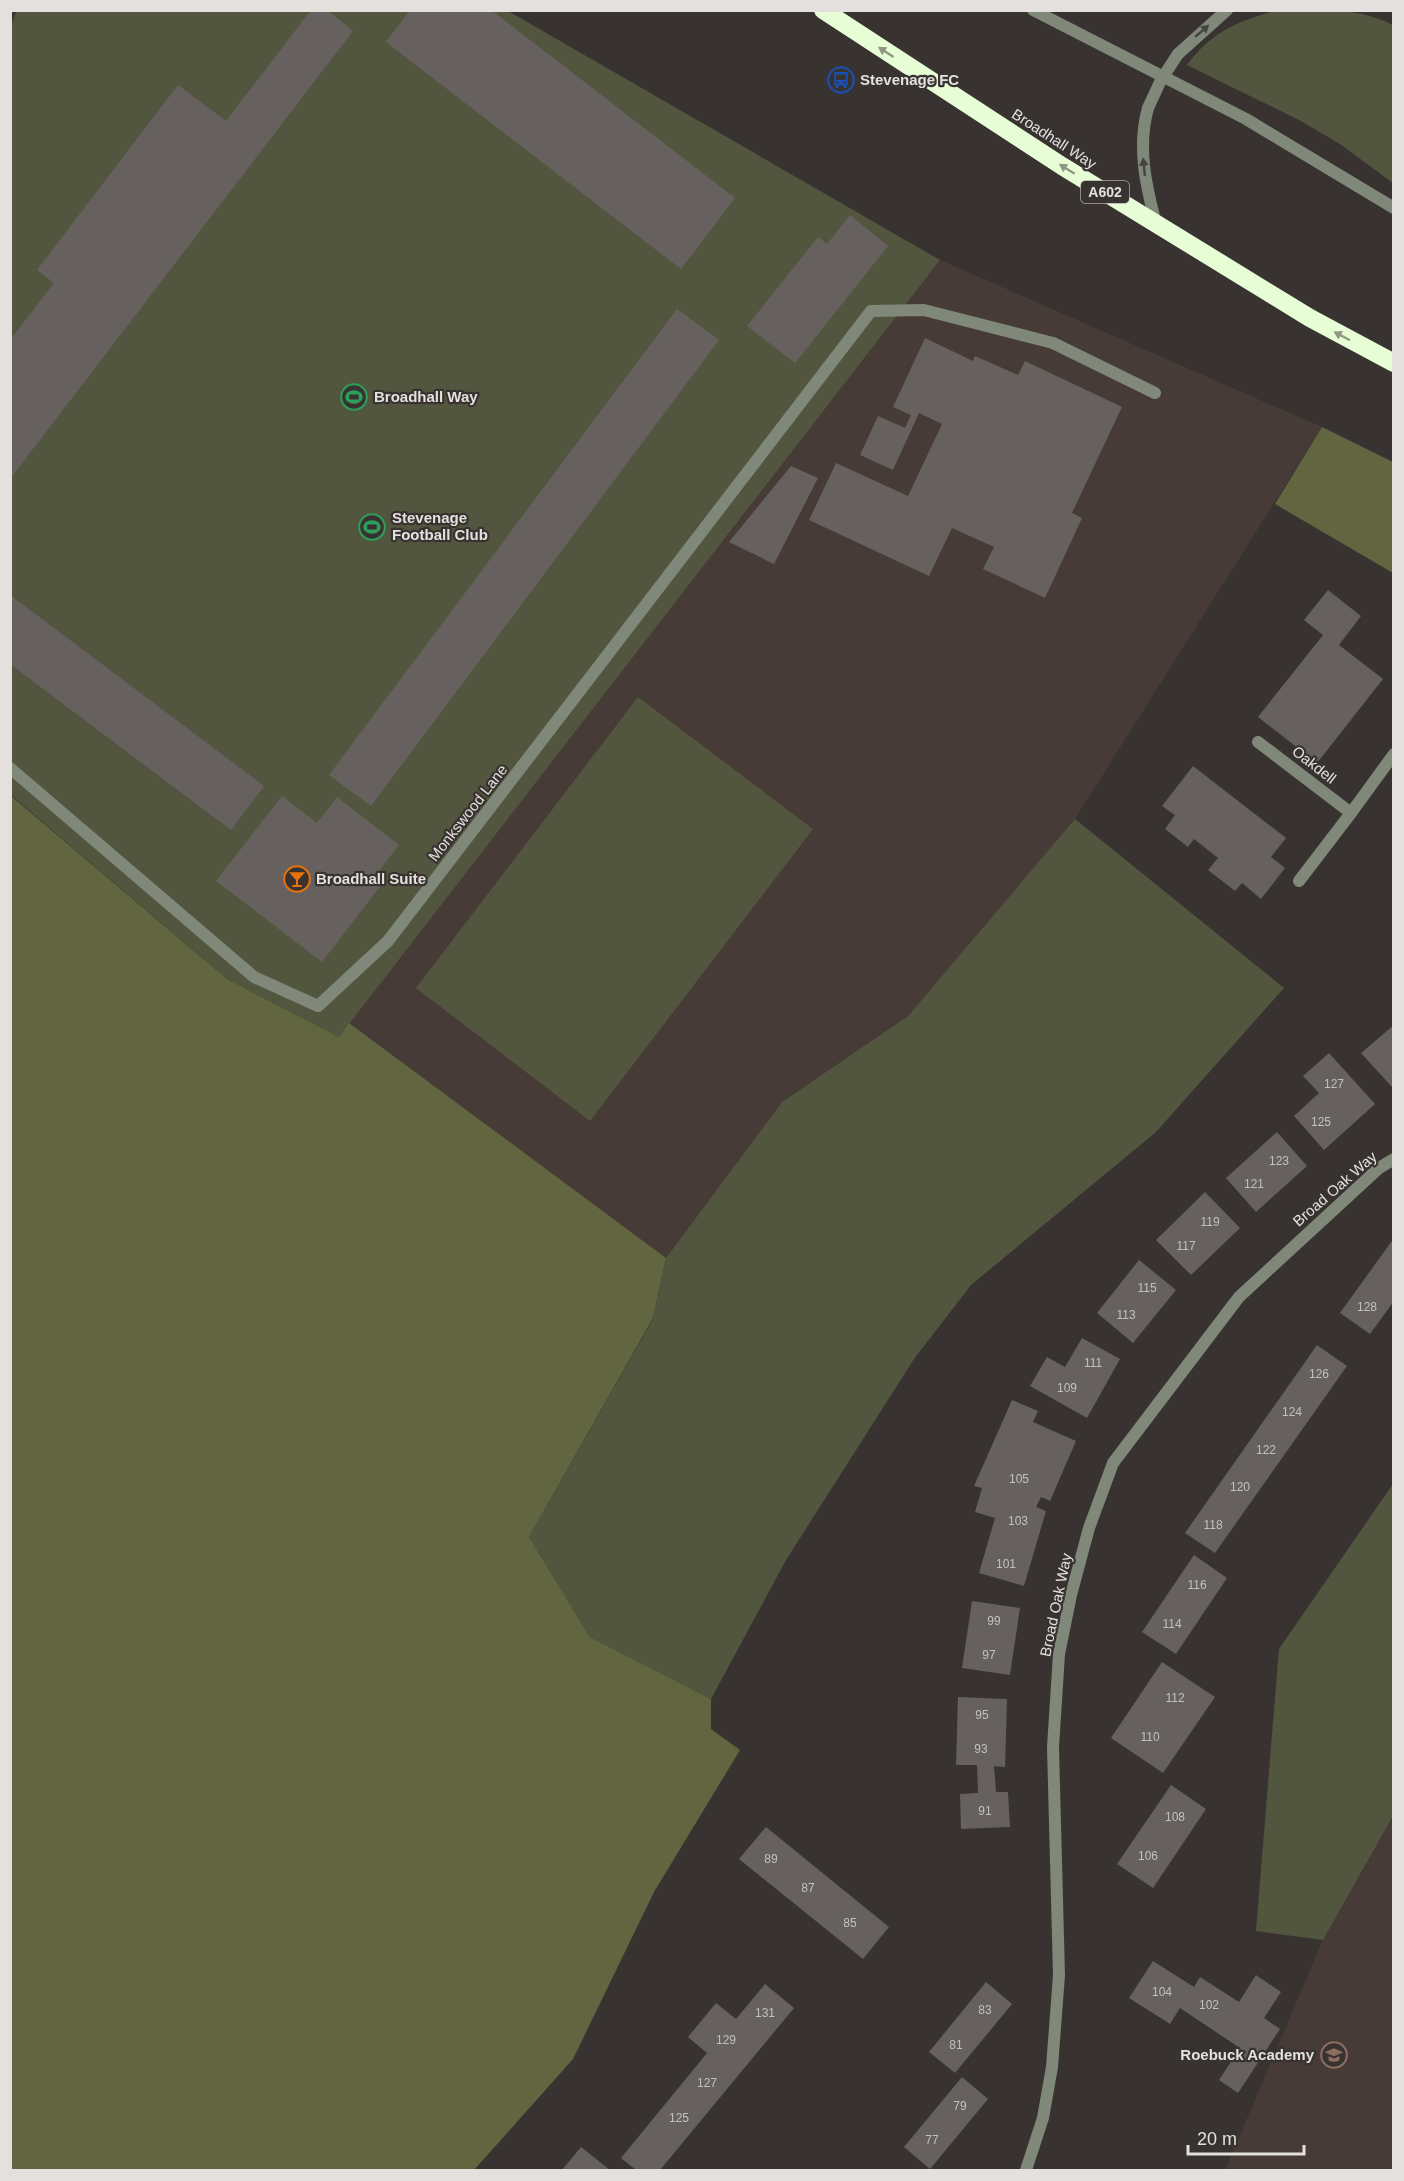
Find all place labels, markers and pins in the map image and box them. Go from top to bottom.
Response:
bus stop icon: Stevenage FC [826,65,856,95]
place label: Stevenage FC [860,71,959,88]
sports icon: Broadhall Way [339,382,369,412]
place label: Broadhall Way [374,388,478,405]
place label: Stevenage Football Club [392,509,488,543]
sports icon: Stevenage Football Club [357,512,387,542]
bar icon: Broadhall Suite [282,864,312,894]
place label: Broadhall Suite [316,870,426,887]
school or university icon: Roebuck Academy [1319,2040,1349,2070]
place label: Roebuck Academy [1180,2046,1315,2063]

